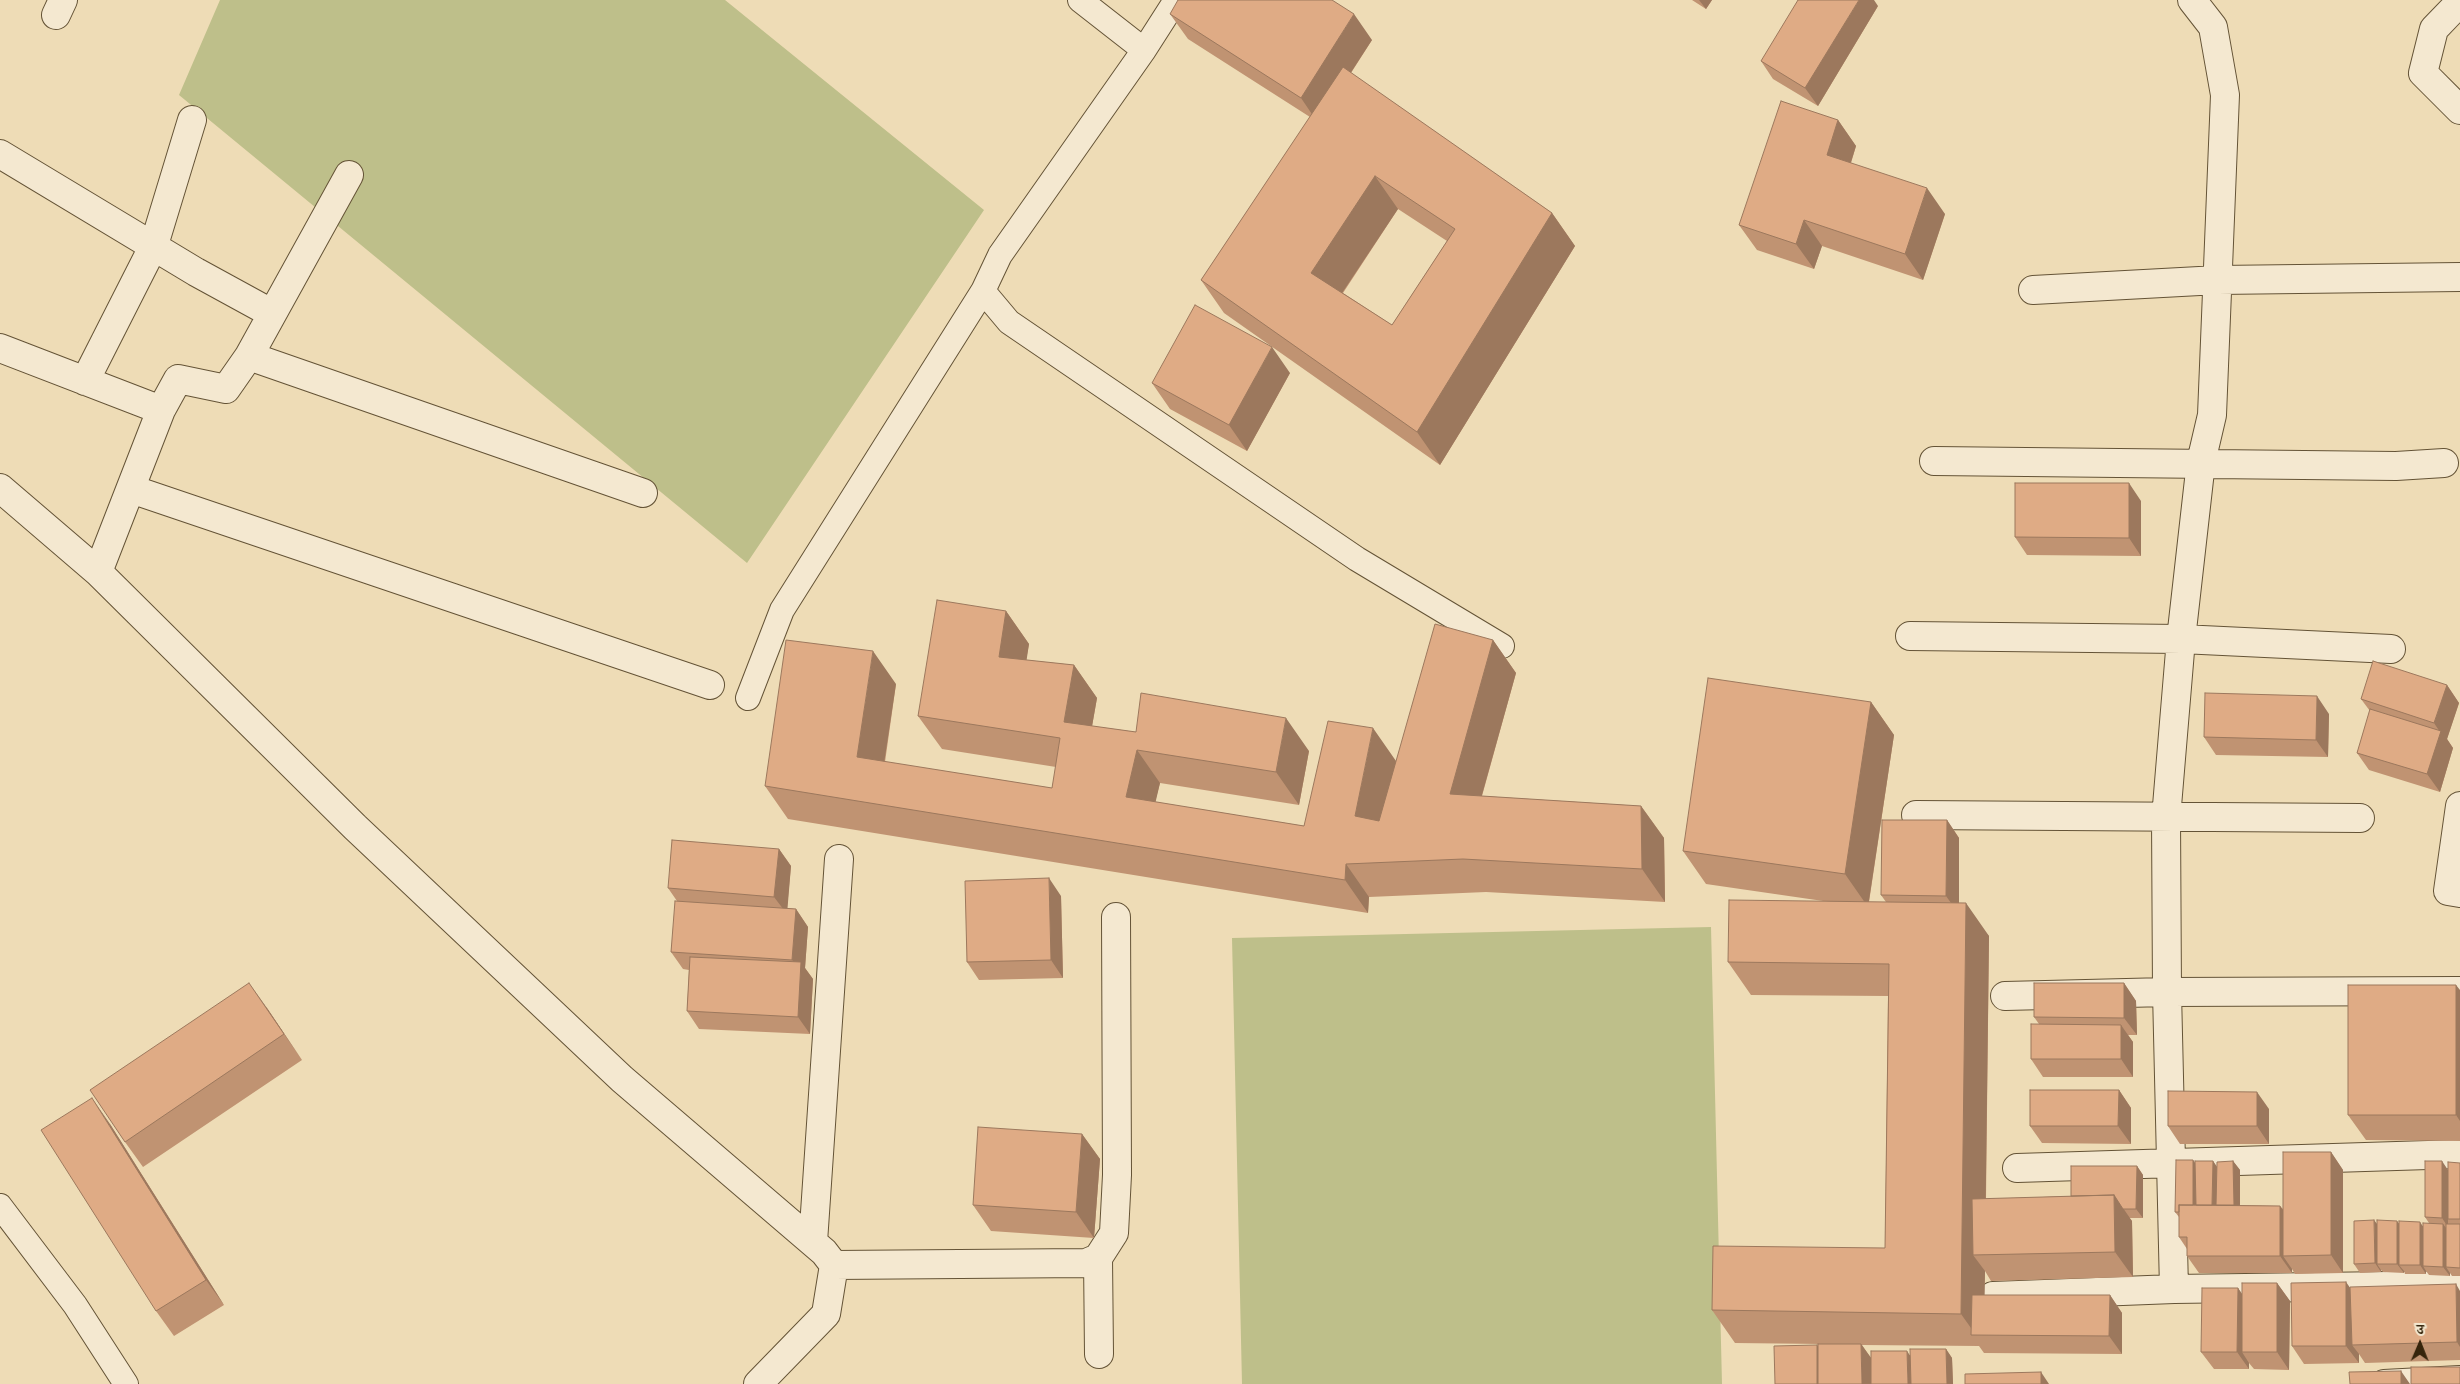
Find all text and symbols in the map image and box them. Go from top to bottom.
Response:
north arrow [2395,1319,2445,1369]
text: उ [2417,1319,2424,1339]

